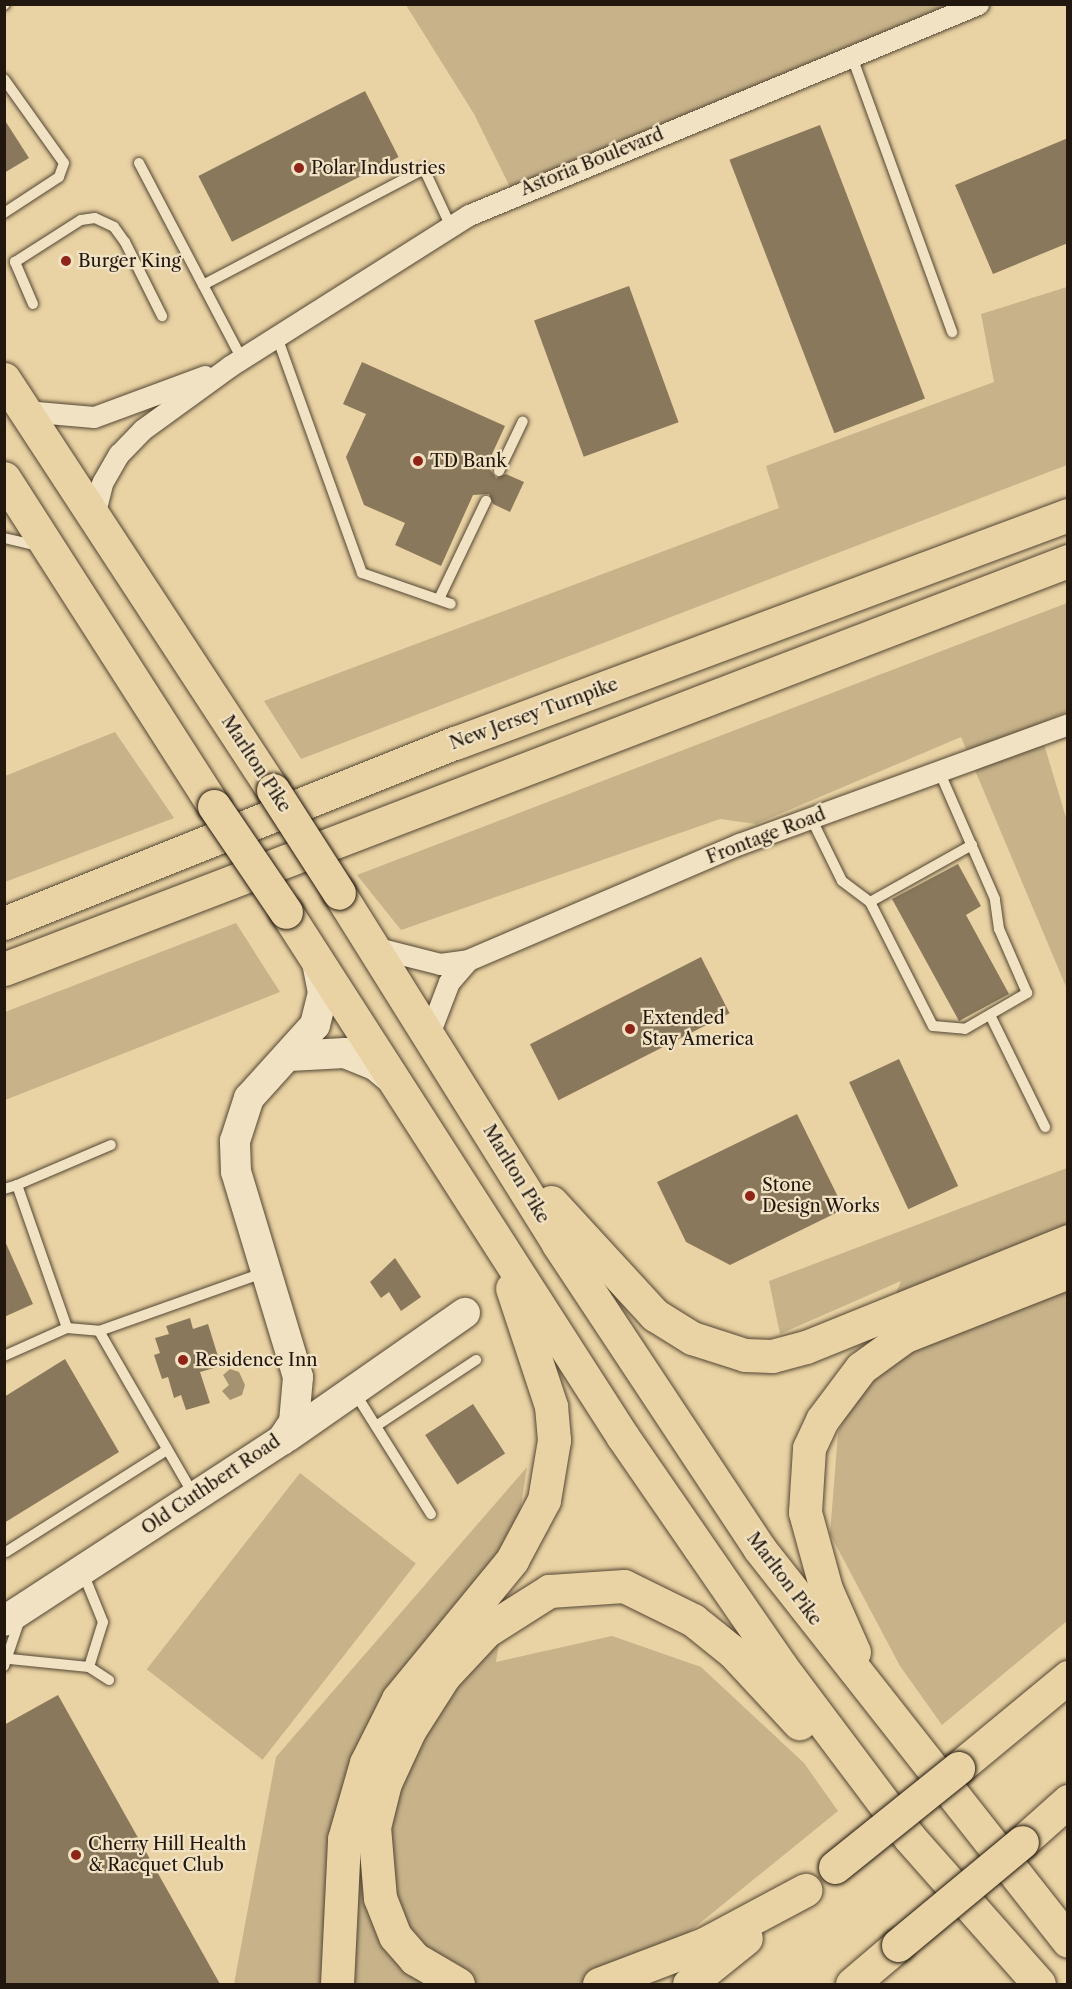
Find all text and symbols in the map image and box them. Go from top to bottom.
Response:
street label: Astoria Boulevard [517,123,667,201]
place label: Polar Industries [311,157,446,179]
marker: Polar Industries [292,161,306,175]
place label: Burger King [78,250,181,272]
marker: Burger King [59,254,73,268]
place label: TD Bank [430,450,507,472]
marker: TD Bank [411,454,425,468]
street label: New Jersey Turnpike [446,673,622,755]
street label: Marlton Pike [217,712,295,816]
street label: Frontage Road [703,803,829,869]
place label: Extended Stay America [642,1008,755,1050]
marker: Extended Stay America [623,1022,637,1036]
street label: Marlton Pike [478,1121,554,1227]
place label: Stone Design Works [762,1175,881,1218]
marker: Stone Design Works [743,1189,757,1203]
place label: Residence Inn [195,1349,317,1371]
marker: Residence Inn [176,1353,190,1367]
street label: Old Cuthbert Road [138,1431,284,1539]
street label: Marlton Pike [742,1528,826,1630]
place label: Cherry Hill Health & Racquet Club [88,1834,247,1876]
marker: Cherry Hill Health & Racquet Club [69,1848,83,1862]

